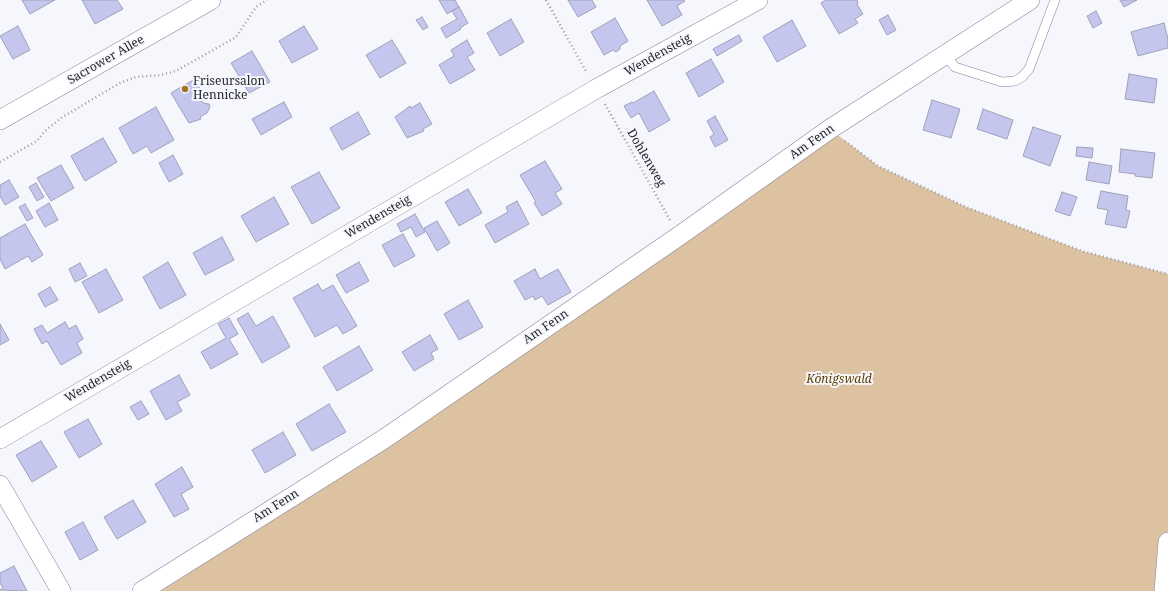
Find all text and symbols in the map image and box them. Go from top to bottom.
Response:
street label: Wendensteig [622,31,694,79]
street label: Sacrower Allee [65,32,147,88]
place label: Friseursalon Hennicke [193,75,265,103]
marker: Friseursalon Hennicke [180,84,190,94]
street label: Am Fenn [787,121,837,163]
street label: Dohlenweg [624,127,668,189]
street label: Wendensteig [342,192,414,242]
street label: Am Fenn [521,307,571,347]
street label: Wendensteig [62,356,134,406]
park label: Königswald [806,373,872,387]
street label: Am Fenn [250,486,302,526]

